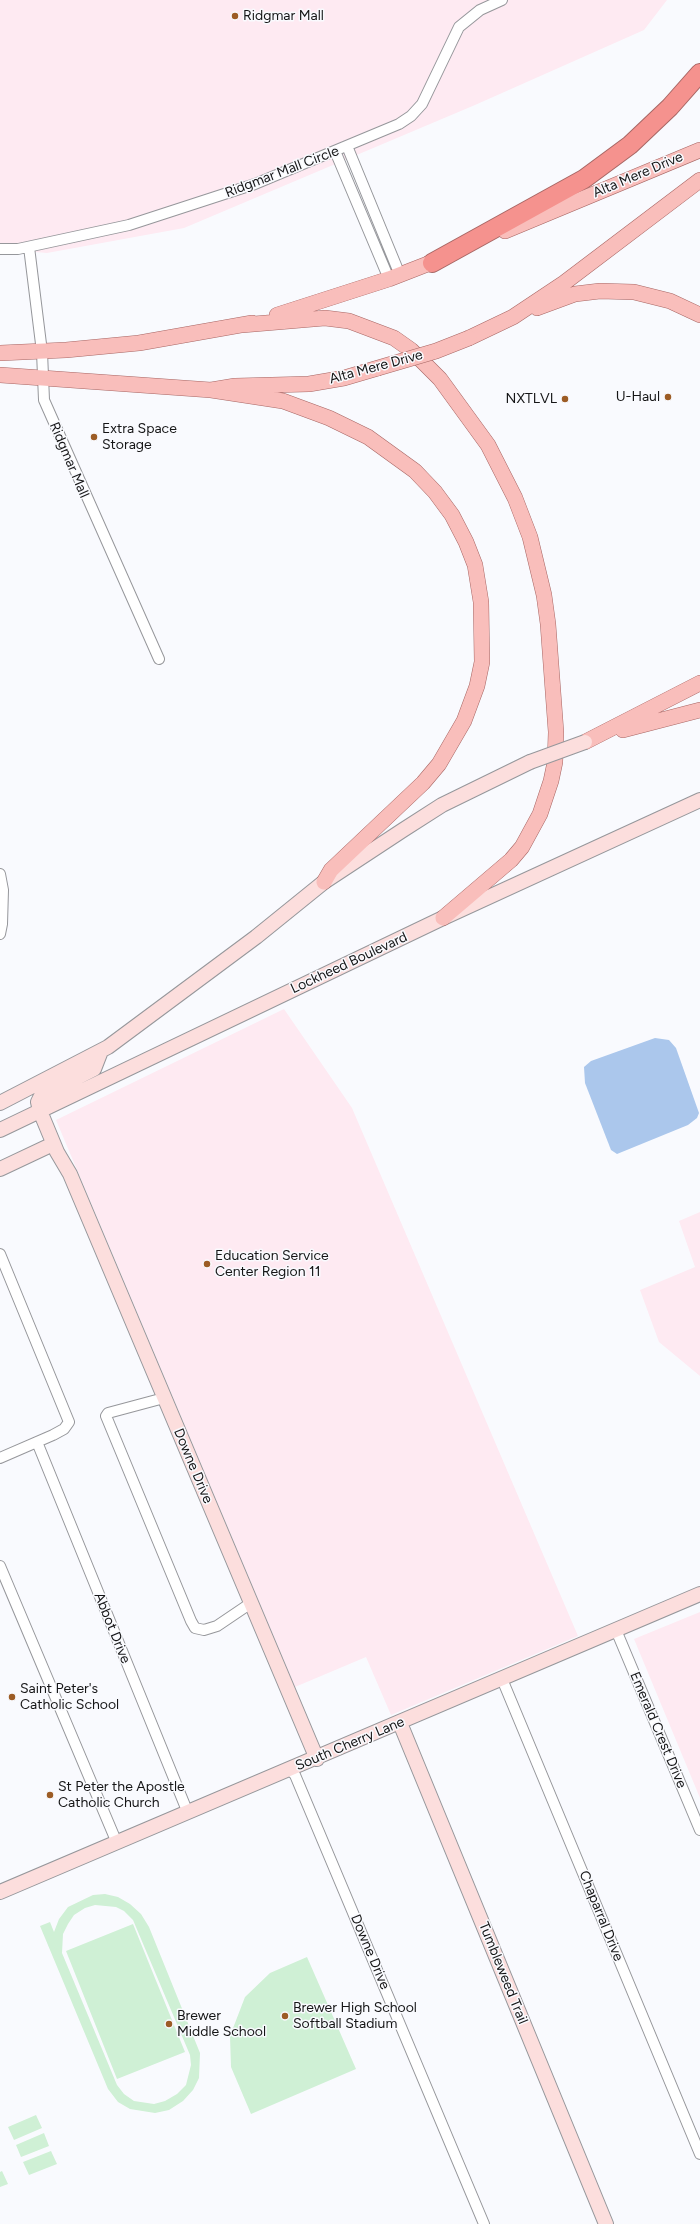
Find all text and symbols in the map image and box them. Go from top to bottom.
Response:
place label: Ridgmar Mall [243,8,324,24]
marker: Ridgmar Mall [230,11,240,21]
street label: Ridgmar Mall Circle [223,143,341,201]
street label: Alta Mere Drive [590,148,686,202]
street label: Alta Mere Drive [327,346,425,388]
place label: U-Haul [616,389,660,405]
place label: NXTLVL [506,391,557,407]
marker: U-Haul [663,392,673,402]
marker: NXTLVL [560,394,570,404]
street label: Ridgmar Mall [45,420,93,500]
place label: Extra Space Storage [102,421,177,454]
marker: Extra Space Storage [89,432,99,442]
street label: Lockheed Boulevard [288,929,410,997]
place label: Education Service Center Region 11 [215,1248,329,1280]
marker: Education Service Center Region 11 [202,1259,212,1269]
street label: Downe Drive [170,1426,216,1506]
street label: Abbot Drive [90,1590,134,1666]
street label: Emerald Crest Drive [626,1669,690,1791]
place label: Saint Peter's Catholic School [20,1681,119,1714]
marker: Saint Peter's Catholic School [7,1692,17,1702]
street label: South Cherry Lane [293,1713,407,1775]
place label: St Peter the Apostle Catholic Church [58,1779,185,1812]
marker: St Peter the Apostle Catholic Church [45,1790,55,1800]
street label: Chaparral Drive [575,1868,627,1964]
street label: Downe Drive [347,1912,393,1992]
street label: Tumbleweed Trail [475,1920,531,2026]
place label: Brewer High School Softball Stadium [293,2000,417,2032]
place label: Brewer Middle School [177,2008,266,2040]
marker: Brewer High School Softball Stadium [280,2011,290,2021]
marker: Brewer Middle School [164,2019,174,2029]

